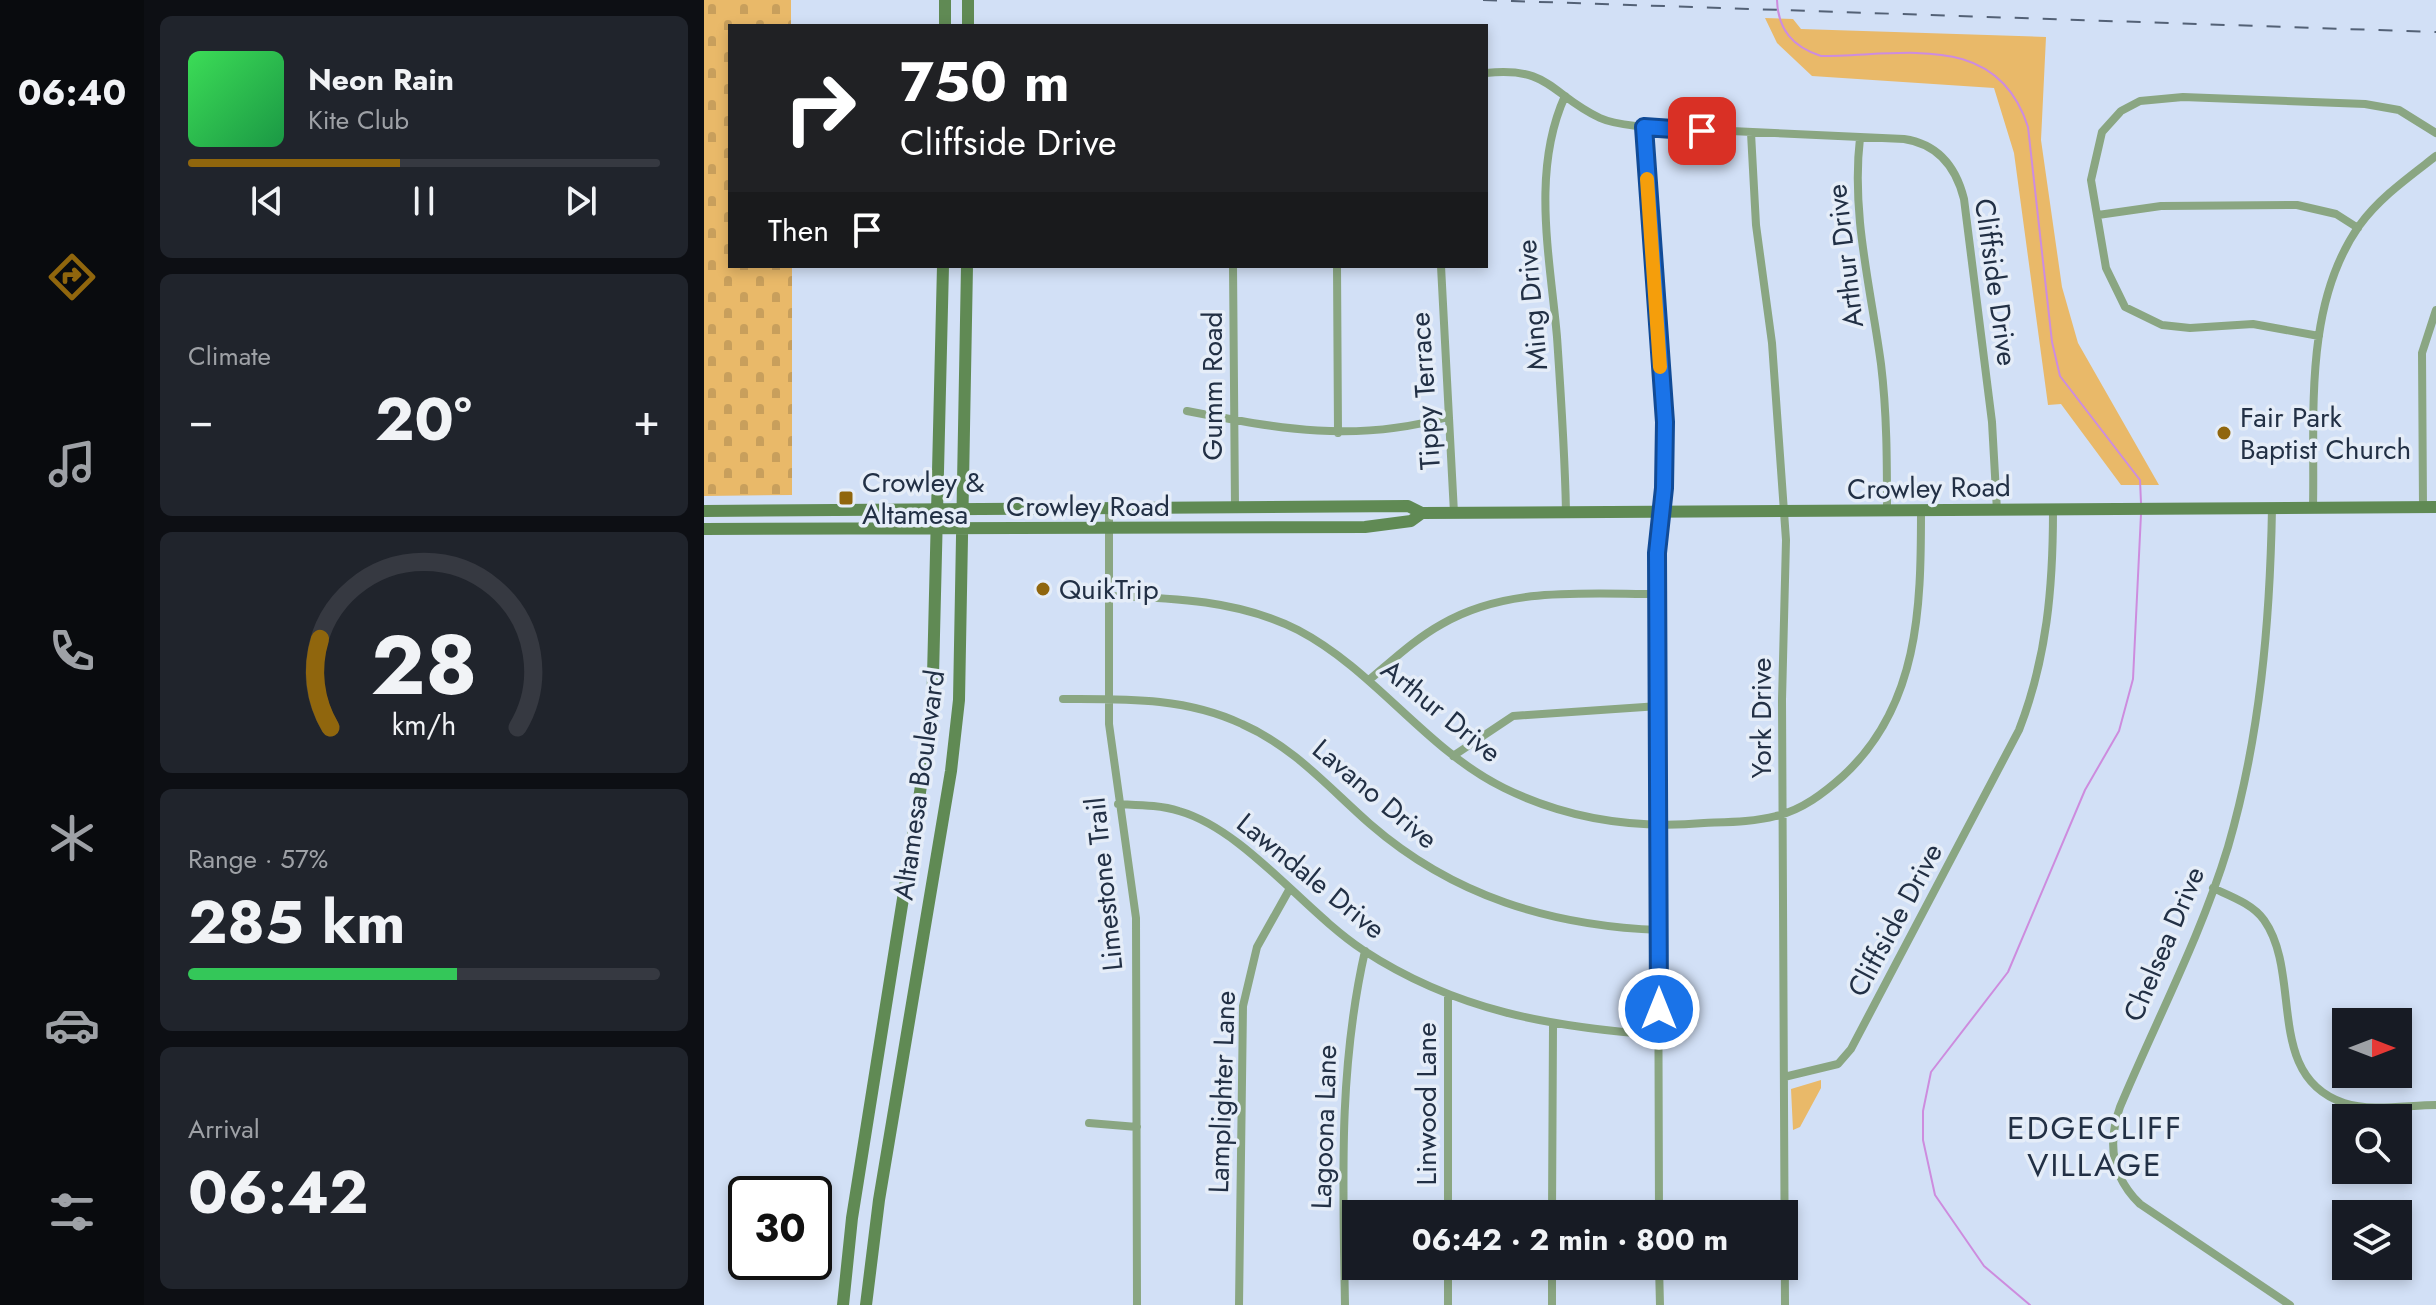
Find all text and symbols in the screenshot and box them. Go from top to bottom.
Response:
text: 750 m [900,41,1070,122]
icon: right [768,56,872,160]
text: Neon Rain [308,58,454,101]
text: 06:40 [18,66,126,118]
pin [1668,97,1736,165]
text: Kite Club [308,101,409,139]
icon: arrive [1680,109,1724,153]
text: Cliffside Drive [900,116,1117,168]
icon: previous [245,179,289,223]
icon: pause [402,179,446,223]
icon: next [559,179,603,223]
street label: Arthur Drive [1816,182,1874,330]
street label: Cliffside Drive [1964,196,2028,368]
icon: arrive [845,208,889,252]
text: Then [768,209,829,252]
street label: Ming Drive [1506,238,1558,372]
icon: directions [44,249,100,305]
street label: Tippy Terrace [1399,311,1451,471]
street label: Gumm Road [1192,312,1233,460]
text: Climate [188,337,271,375]
text: 20° [375,376,472,463]
text: − [188,388,214,452]
text: + [633,388,660,452]
place label: Fair Park Baptist Church [2240,397,2411,470]
marker: Fair Park Baptist Church [2215,424,2233,442]
icon: music [44,436,100,492]
place label: Crowley & Altamesa [862,462,984,535]
street label: Crowley Road [1847,466,2011,510]
street label: Crowley Road [1006,486,1170,527]
marker: Crowley & Altamesa [837,489,855,507]
place label: QuikTrip [1059,569,1159,610]
marker: QuikTrip [1034,580,1052,598]
text: 28 [371,605,477,725]
icon: phone [44,623,100,679]
street label: Arthur Drive [1372,650,1510,772]
street label: York Drive [1741,658,1782,778]
street label: Altamesa Boulevard [883,667,955,903]
text: km/h [392,705,456,747]
street label: Lavano Drive [1303,729,1447,859]
street label: Limestone Trail [1074,795,1134,973]
street label: Lawndale Drive [1228,803,1394,949]
icon: climate [44,810,100,866]
street label: Cliffside Drive [1837,836,1953,1004]
text: Range · 57% [188,840,328,878]
street label: Chelsea Drive [2113,860,2215,1028]
text: 285 km [188,879,406,966]
position arrow [1617,967,1701,1051]
street label: Lamplighter Lane [1198,990,1246,1194]
icon: car [44,997,100,1053]
north arrow [2332,1008,2412,1088]
map controls [2332,1008,2412,1280]
street label: Linwood Lane [1406,1022,1447,1186]
street label: Lagoona Lane [1301,1044,1347,1210]
button: search [2332,1104,2412,1184]
district label: EDGECLIFF VILLAGE [2007,1105,2183,1188]
text: Arrival [188,1110,260,1148]
text: 06:42 [188,1149,368,1236]
speed limit sign: 30 [728,1176,832,1280]
icon: filters [44,1184,100,1240]
button: layers [2332,1200,2412,1280]
text: 06:42 · 2 min · 800 m [1412,1218,1728,1261]

